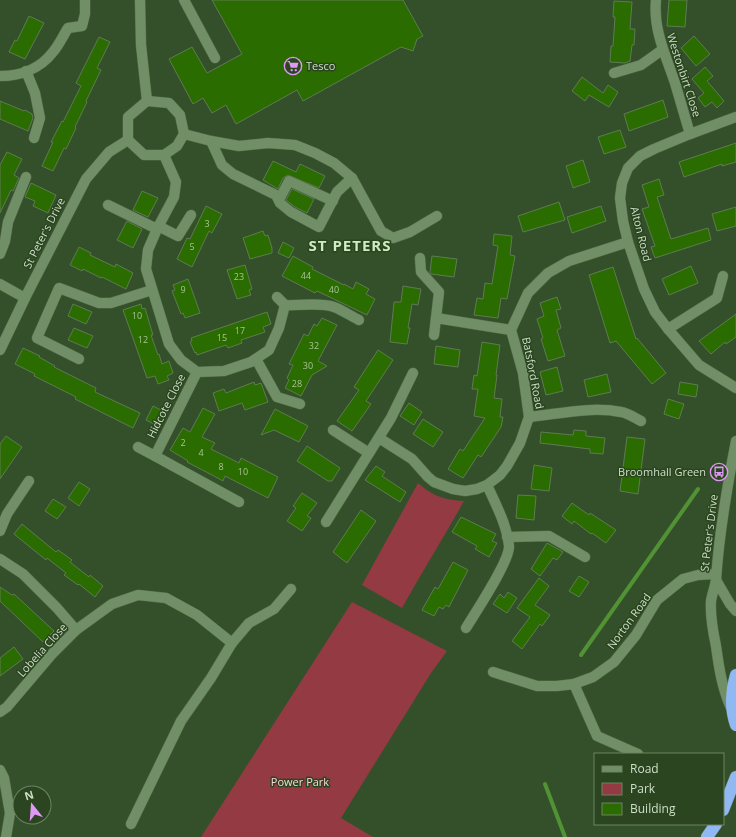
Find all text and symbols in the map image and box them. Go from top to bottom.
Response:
street label: Westonbirt Close [664,31,705,119]
supermarket icon: Tesco [283,56,303,76]
place label: Tesco [306,58,336,73]
street label: St Peter's Drive [19,195,68,271]
street label: Alton Road [627,205,656,263]
house number: 3 [204,217,210,230]
district label: ST PETERS [309,235,391,255]
house number: 5 [189,240,195,253]
house number: 44 [301,269,311,282]
house number: 23 [234,270,244,283]
house number: 9 [180,283,186,296]
house number: 40 [329,283,339,296]
house number: 10 [132,309,142,322]
house number: 17 [235,324,245,337]
house number: 15 [217,331,227,344]
house number: 12 [138,333,148,346]
street label: Batsford Road [519,336,548,410]
house number: 32 [309,339,319,352]
house number: 30 [303,359,313,372]
street label: Hidcote Close [143,371,188,440]
house number: 28 [292,377,302,390]
house number: 2 [180,436,186,449]
house number: 4 [198,446,204,459]
house number: 8 [218,460,224,473]
bus stop icon: Broomhall Green [709,462,729,482]
place label: Broomhall Green [618,464,706,479]
house number: 10 [238,465,248,478]
street label: St Peter's Drive [696,493,721,572]
street label: Norton Road [603,590,654,652]
street label: Lobelia Close [13,620,70,680]
legend [594,753,724,825]
text: Road [630,760,659,777]
park label: Power Park [271,774,329,789]
text: Park [630,780,656,797]
north arrow [12,785,52,825]
text: N [22,786,35,803]
text: Building [630,800,676,817]

